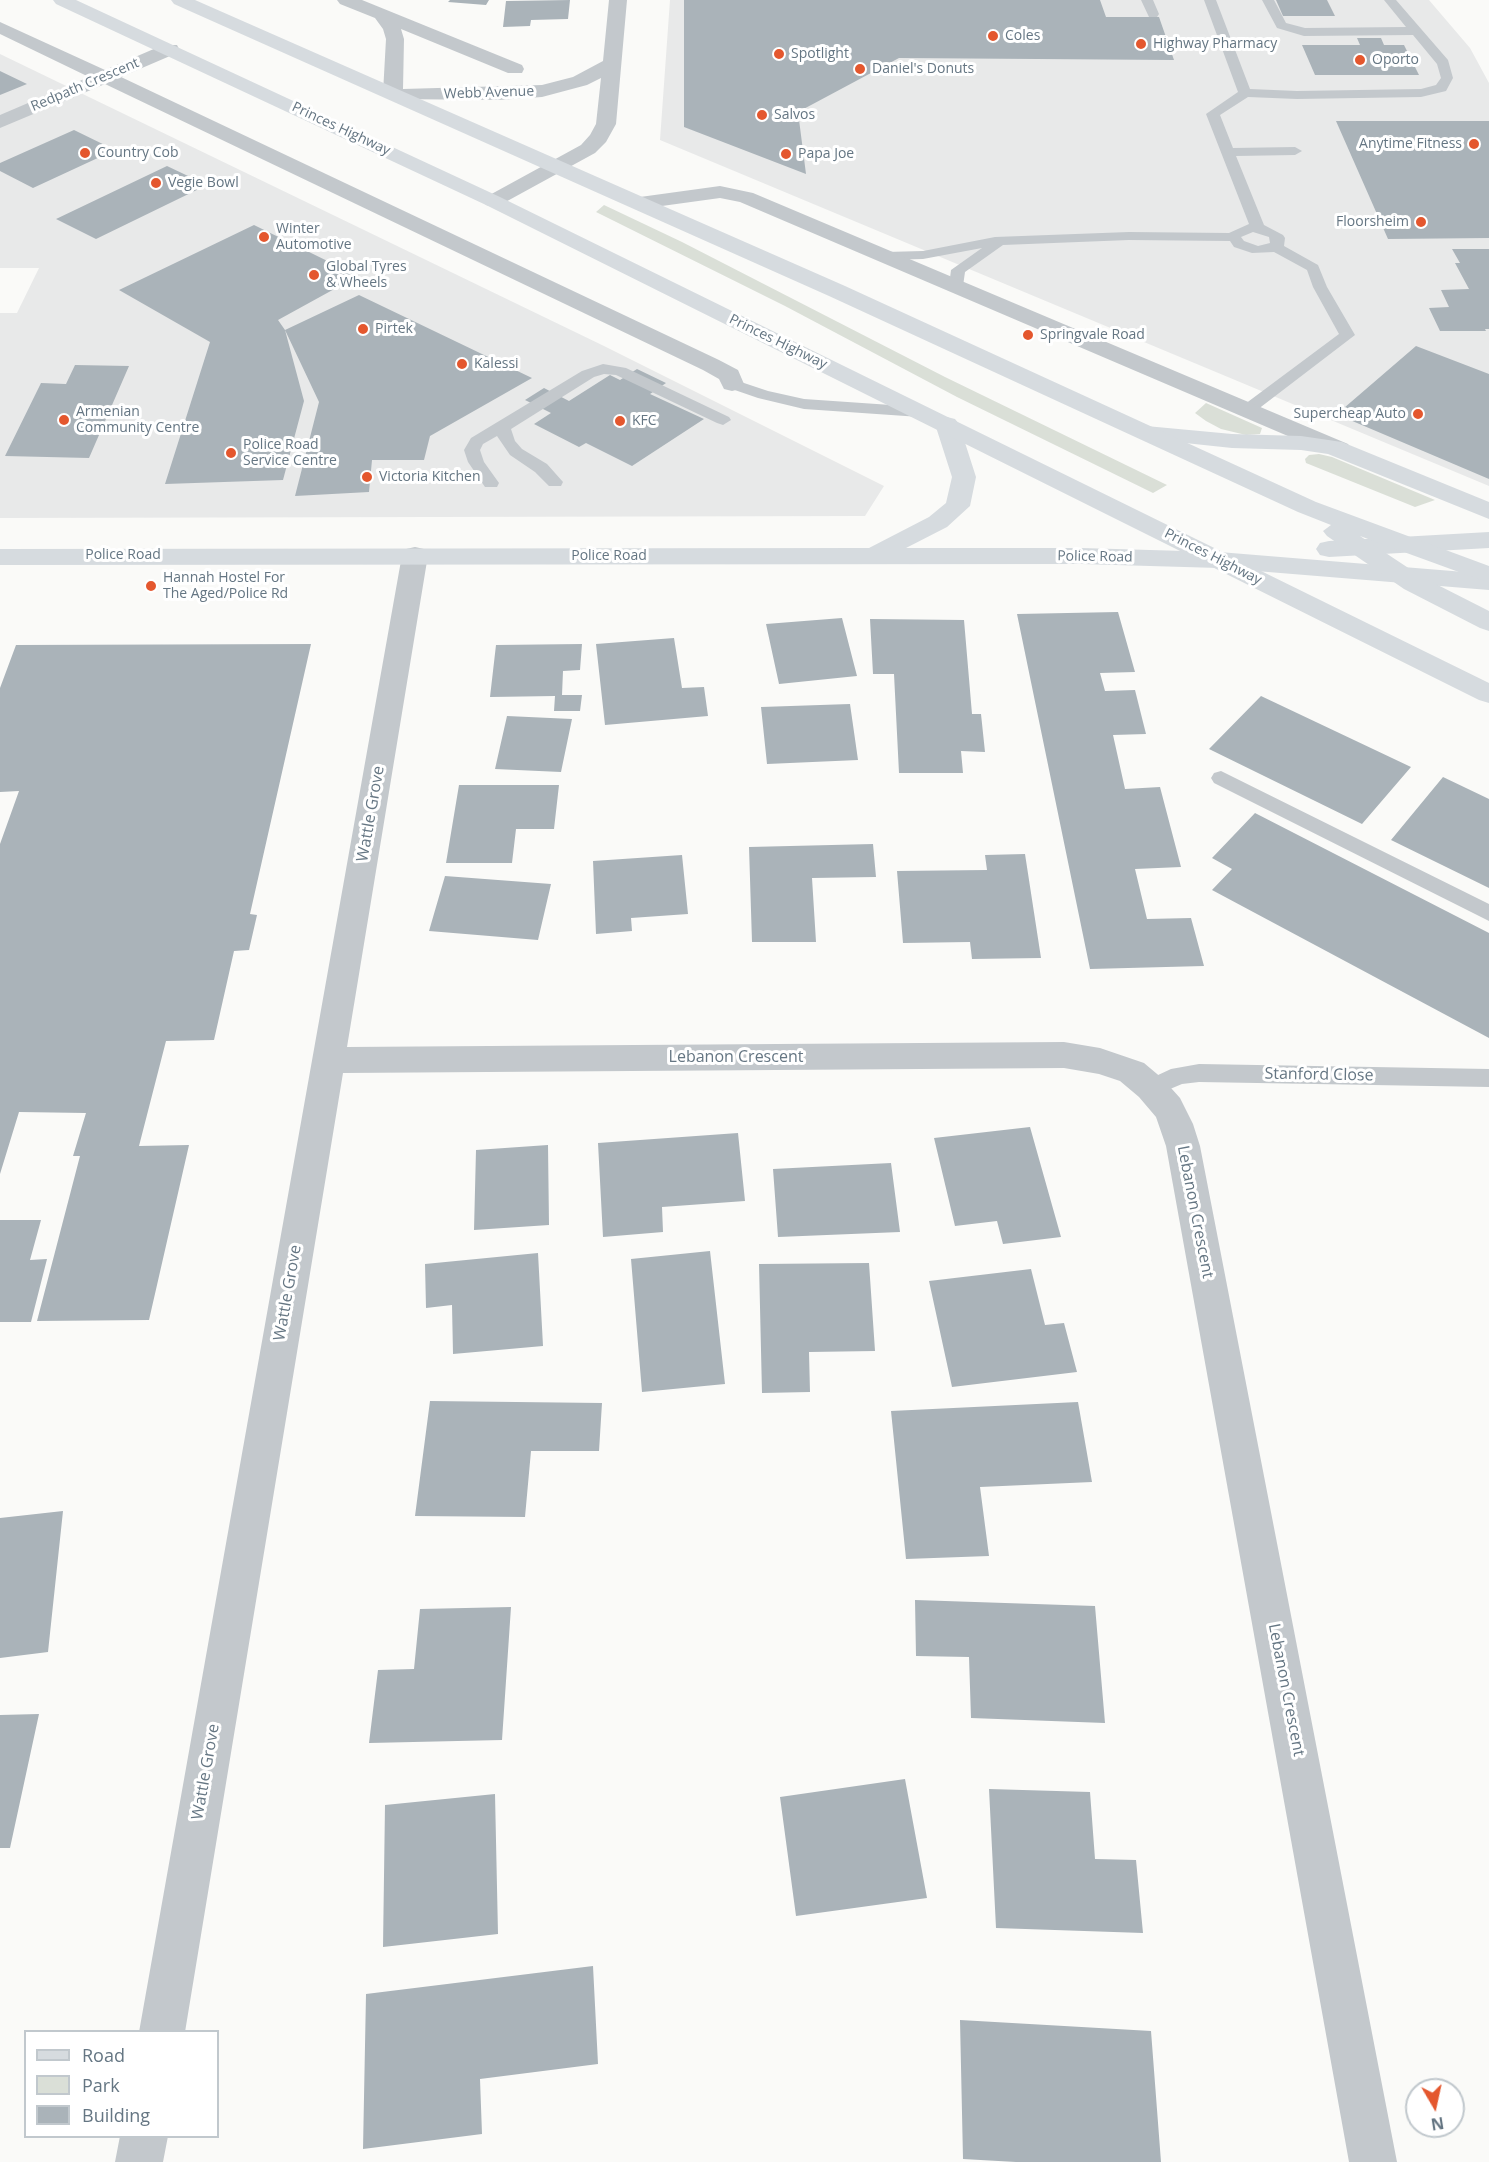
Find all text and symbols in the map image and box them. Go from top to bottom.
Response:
place label: Coles [1005,28,1040,44]
marker: Coles [986,29,1000,43]
place label: Highway Pharmacy [1153,36,1277,52]
marker: Highway Pharmacy [1134,37,1148,51]
place label: Spotlight [791,46,849,62]
marker: Spotlight [772,47,786,61]
place label: Oporto [1372,52,1419,68]
marker: Oporto [1353,53,1367,67]
street label: Redpath Crescent [28,55,142,115]
place label: Daniel's Donuts [872,61,974,77]
marker: Daniel's Donuts [853,62,867,76]
street label: Webb Avenue [444,83,534,103]
street label: Princes Highway [289,99,393,159]
place label: Salvos [774,107,815,123]
marker: Salvos [755,108,769,122]
place label: Anytime Fitness [1359,136,1462,152]
marker: Anytime Fitness [1467,137,1481,151]
place label: Country Cob [97,145,179,161]
marker: Country Cob [78,146,92,160]
place label: Papa Joe [798,146,854,162]
marker: Papa Joe [779,147,793,161]
place label: Vegie Bowl [168,175,239,191]
marker: Vegie Bowl [149,176,163,190]
place label: Floorsheim [1336,214,1409,230]
marker: Floorsheim [1414,215,1428,229]
place label: Winter Automotive [276,221,352,254]
marker: Winter Automotive [257,230,271,244]
place label: Global Tyres & Wheels [326,259,407,292]
marker: Global Tyres & Wheels [307,268,321,282]
street label: Princes Highway [726,311,830,373]
place label: Pirtek [375,321,413,337]
marker: Pirtek [356,322,370,336]
place label: Springvale Road [1040,327,1145,343]
marker: Springvale Road [1021,328,1035,342]
place label: Kalessi [474,356,519,372]
marker: Kalessi [455,357,469,371]
place label: Armenian Community Centre [76,404,199,436]
place label: Supercheap Auto [1294,406,1406,422]
marker: Supercheap Auto [1411,407,1425,421]
marker: Armenian Community Centre [57,413,71,427]
place label: KFC [632,413,657,429]
marker: KFC [613,414,627,428]
place label: Police Road Service Centre [243,437,337,470]
marker: Police Road Service Centre [224,446,238,460]
place label: Victoria Kitchen [379,469,481,485]
marker: Victoria Kitchen [360,470,374,484]
street label: Princes Highway [1162,525,1264,589]
street label: Police Road [85,547,161,563]
street label: Police Road [571,548,647,564]
street label: Police Road [1057,548,1133,566]
place label: Hannah Hostel For The Aged/Police Rd [163,570,288,602]
marker: Hannah Hostel For The Aged/Police Rd [144,579,158,593]
street label: Wattle Grove [353,765,389,863]
street label: Lebanon Crescent [669,1047,803,1067]
street label: Stanford Close [1264,1064,1374,1086]
street label: Lebanon Crescent [1173,1144,1217,1280]
street label: Wattle Grove [270,1244,306,1342]
street label: Lebanon Crescent [1264,1622,1308,1758]
street label: Wattle Grove [188,1723,224,1821]
legend [24,2030,219,2138]
text: Road [82,2043,125,2067]
text: Park [82,2073,120,2097]
north arrow [1405,2078,1465,2138]
text: Building [82,2103,150,2127]
text: N [1429,2112,1446,2136]

